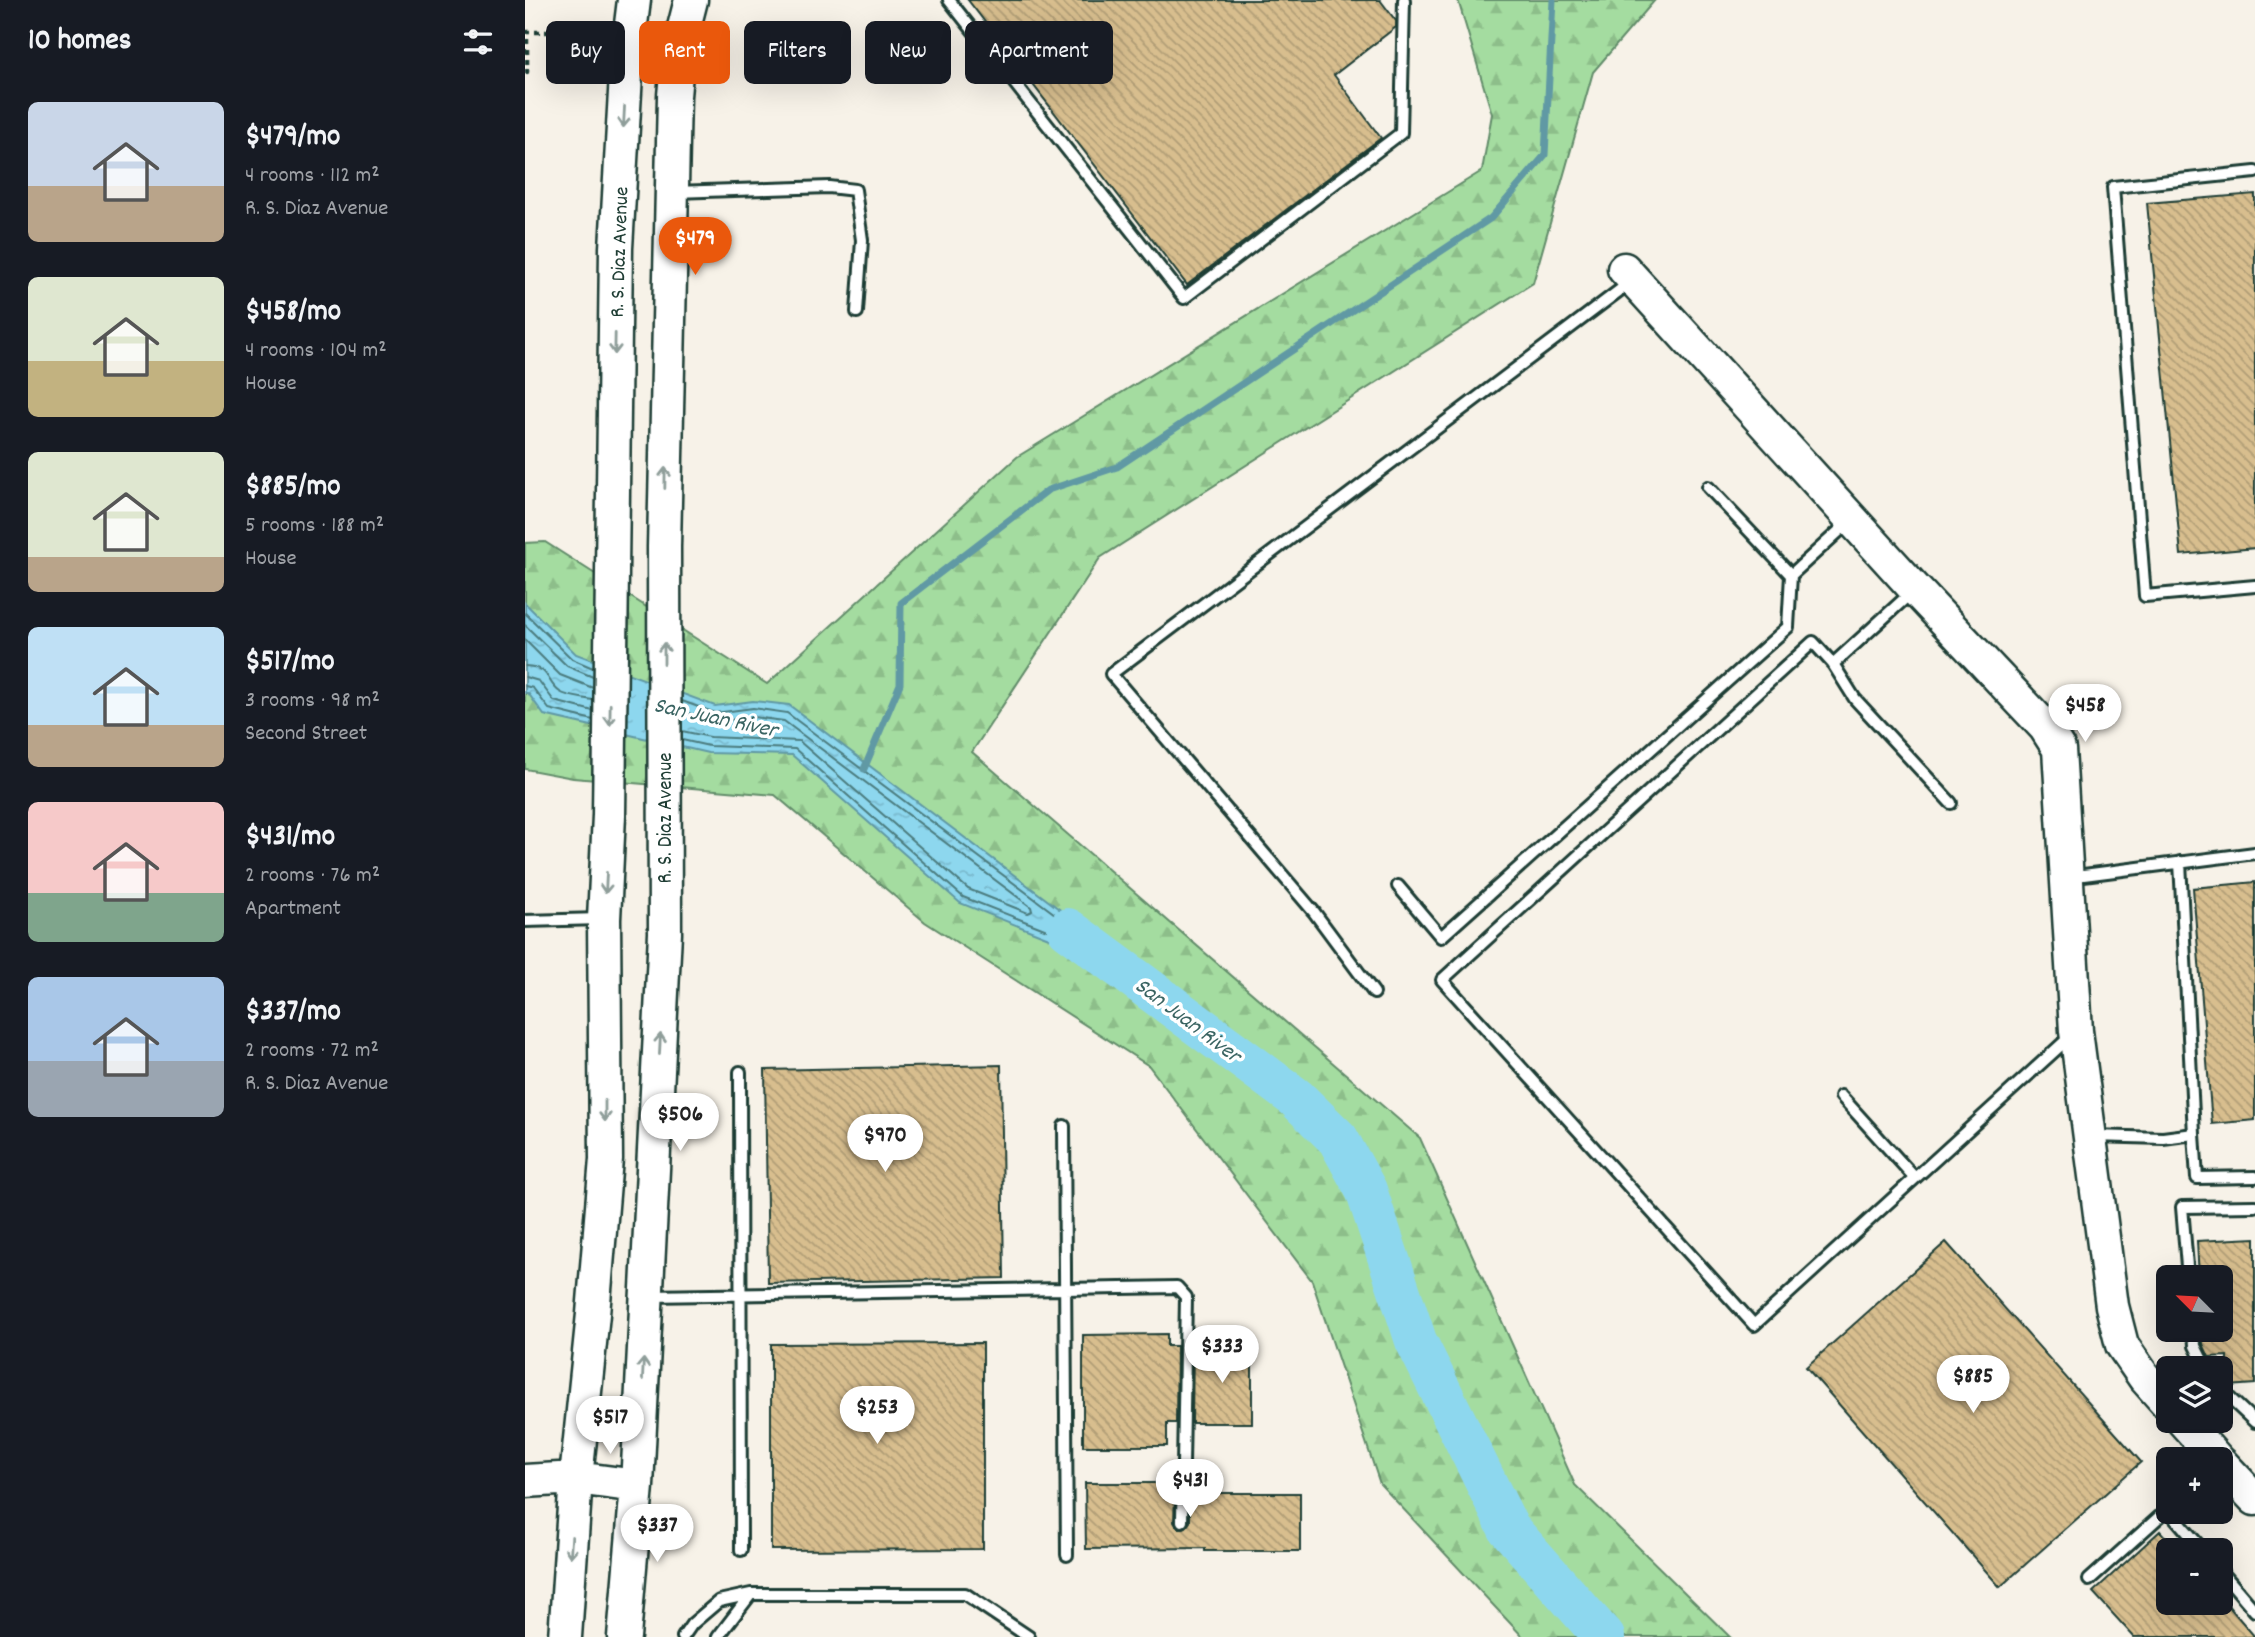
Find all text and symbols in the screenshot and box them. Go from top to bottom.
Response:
text: 10 homes [28,21,131,64]
chip: Buy [546,21,625,84]
chip: Rent [639,21,730,84]
chip: Filters [744,21,851,84]
chip: New [865,21,951,84]
chip: Apartment [965,21,1113,84]
icon: filters [459,23,497,61]
one-way arrow [617,105,630,128]
text: $479/mo [245,117,340,160]
icon: home [84,130,168,214]
text: 4 rooms · 112 m² [245,160,380,193]
street label: R. S. Diaz Avenue [604,186,638,318]
text: R. S. Diaz Avenue [245,193,388,226]
pin: $479 [654,218,736,277]
text: $479 [675,223,715,256]
text: $458/mo [245,292,341,335]
icon: home [84,305,168,389]
one-way arrow [608,332,622,355]
text: 4 rooms · 104 m² [245,335,387,368]
text: House [245,368,297,401]
text: $885/mo [245,467,341,510]
one-way arrow [658,467,672,490]
icon: home [84,480,168,564]
text: 5 rooms · 188 m² [245,510,384,543]
text: House [245,543,297,576]
text: $517/mo [245,642,335,685]
one-way arrow [657,642,671,665]
icon: home [84,655,168,739]
pin: $458 [2044,684,2126,744]
text: 3 rooms · 98 m² [245,685,380,718]
water label: San Juan River [650,690,782,749]
text: $458 [2064,690,2106,723]
one-way arrow [603,704,617,727]
text: Second Street [245,718,367,751]
street label: R. S. Diaz Avenue [652,753,682,883]
text: $431/mo [245,817,335,860]
icon: home [84,830,168,914]
text: 2 rooms · 76 m² [245,860,380,893]
one-way arrow [599,872,612,895]
text: Apartment [245,893,341,926]
water label: San Juan River [1127,971,1249,1074]
text: $337/mo [245,992,341,1035]
icon: home [84,1005,168,1089]
one-way arrow [653,1033,666,1056]
text: 2 rooms · 72 m² [245,1035,379,1068]
text: R. S. Diaz Avenue [245,1068,388,1101]
pin: $506 [639,1094,721,1153]
one-way arrow [599,1099,612,1122]
text: $506 [657,1099,703,1132]
pin: $970 [844,1114,926,1174]
text: $970 [863,1120,907,1153]
north arrow [2156,1265,2233,1342]
map controls [2156,1265,2233,1615]
pin: $333 [1181,1326,1263,1385]
text: $333 [1201,1331,1243,1364]
pin: $885 [1932,1356,2014,1415]
button: layers [2156,1356,2233,1433]
one-way arrow [637,1358,650,1381]
text: $885 [1953,1361,1993,1394]
pin: $253 [836,1386,918,1446]
text: $253 [856,1392,898,1425]
pin: $517 [569,1396,651,1456]
text: $517 [592,1402,628,1435]
button: + [2156,1447,2233,1524]
pin: $431 [1149,1460,1231,1519]
text: $431 [1172,1465,1208,1498]
pin: $337 [616,1504,698,1564]
text: $337 [637,1510,677,1543]
one-way arrow [564,1535,577,1557]
button: − [2156,1538,2233,1615]

